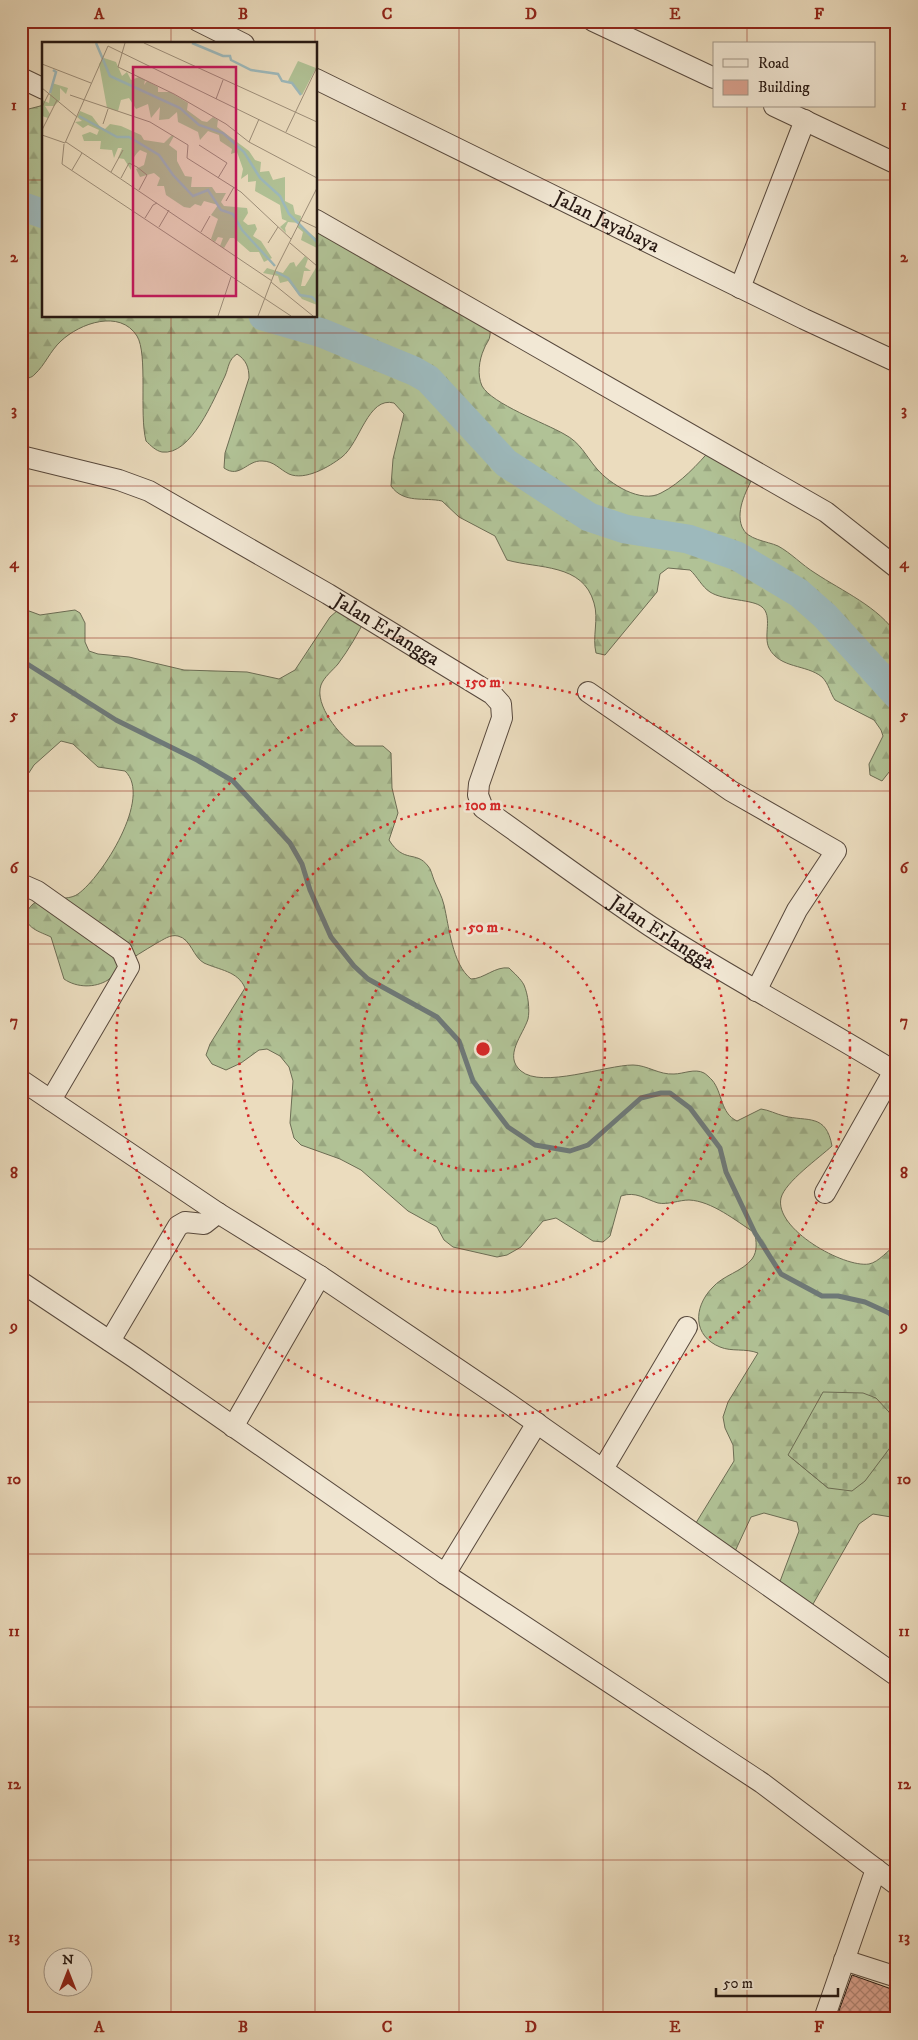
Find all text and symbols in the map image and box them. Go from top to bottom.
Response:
text: A [93,4,105,24]
text: B [238,4,248,24]
text: C [382,4,392,24]
text: D [525,4,537,24]
text: E [669,4,681,24]
text: F [814,4,824,24]
inset map [42,42,318,318]
legend [713,42,876,108]
text: Road [758,54,790,73]
text: Building [758,78,810,97]
text: 1 [11,95,17,115]
text: 1 [901,95,907,115]
street label: Jalan Jayabaya [548,184,664,259]
text: 2 [10,247,19,267]
text: 2 [900,247,909,267]
text: 3 [11,400,17,420]
text: 3 [901,400,907,420]
text: 4 [8,553,19,573]
text: 4 [898,553,909,573]
street label: Jalan Erlangga [327,587,445,672]
text: 150 m [465,673,501,692]
text: 5 [9,705,18,725]
text: 5 [899,705,908,725]
text: 100 m [465,796,502,815]
text: 6 [10,858,20,878]
text: 6 [900,858,910,878]
street label: Jalan Erlangga [603,889,719,976]
text: 50 m [467,918,499,937]
text: 7 [10,1011,18,1031]
text: 7 [900,1011,908,1031]
centre of rings [474,1040,492,1058]
text: 8 [10,1163,18,1183]
text: 8 [900,1163,908,1183]
text: 9 [9,1316,18,1336]
text: 9 [899,1316,908,1336]
text: 10 [7,1469,22,1489]
text: 10 [897,1469,912,1489]
text: 11 [8,1621,20,1641]
text: 11 [898,1621,910,1641]
text: 12 [7,1774,22,1794]
text: 12 [897,1774,912,1794]
text: 13 [8,1927,20,1947]
text: 13 [898,1927,910,1947]
north arrow [42,1948,92,1998]
text: N [62,1951,74,1969]
scale bar [716,1965,838,1997]
text: 50 m [723,1974,753,1993]
text: A [93,2017,105,2037]
text: B [238,2017,248,2037]
text: C [382,2017,392,2037]
text: D [525,2017,537,2037]
text: E [669,2017,681,2037]
text: F [814,2017,824,2037]

